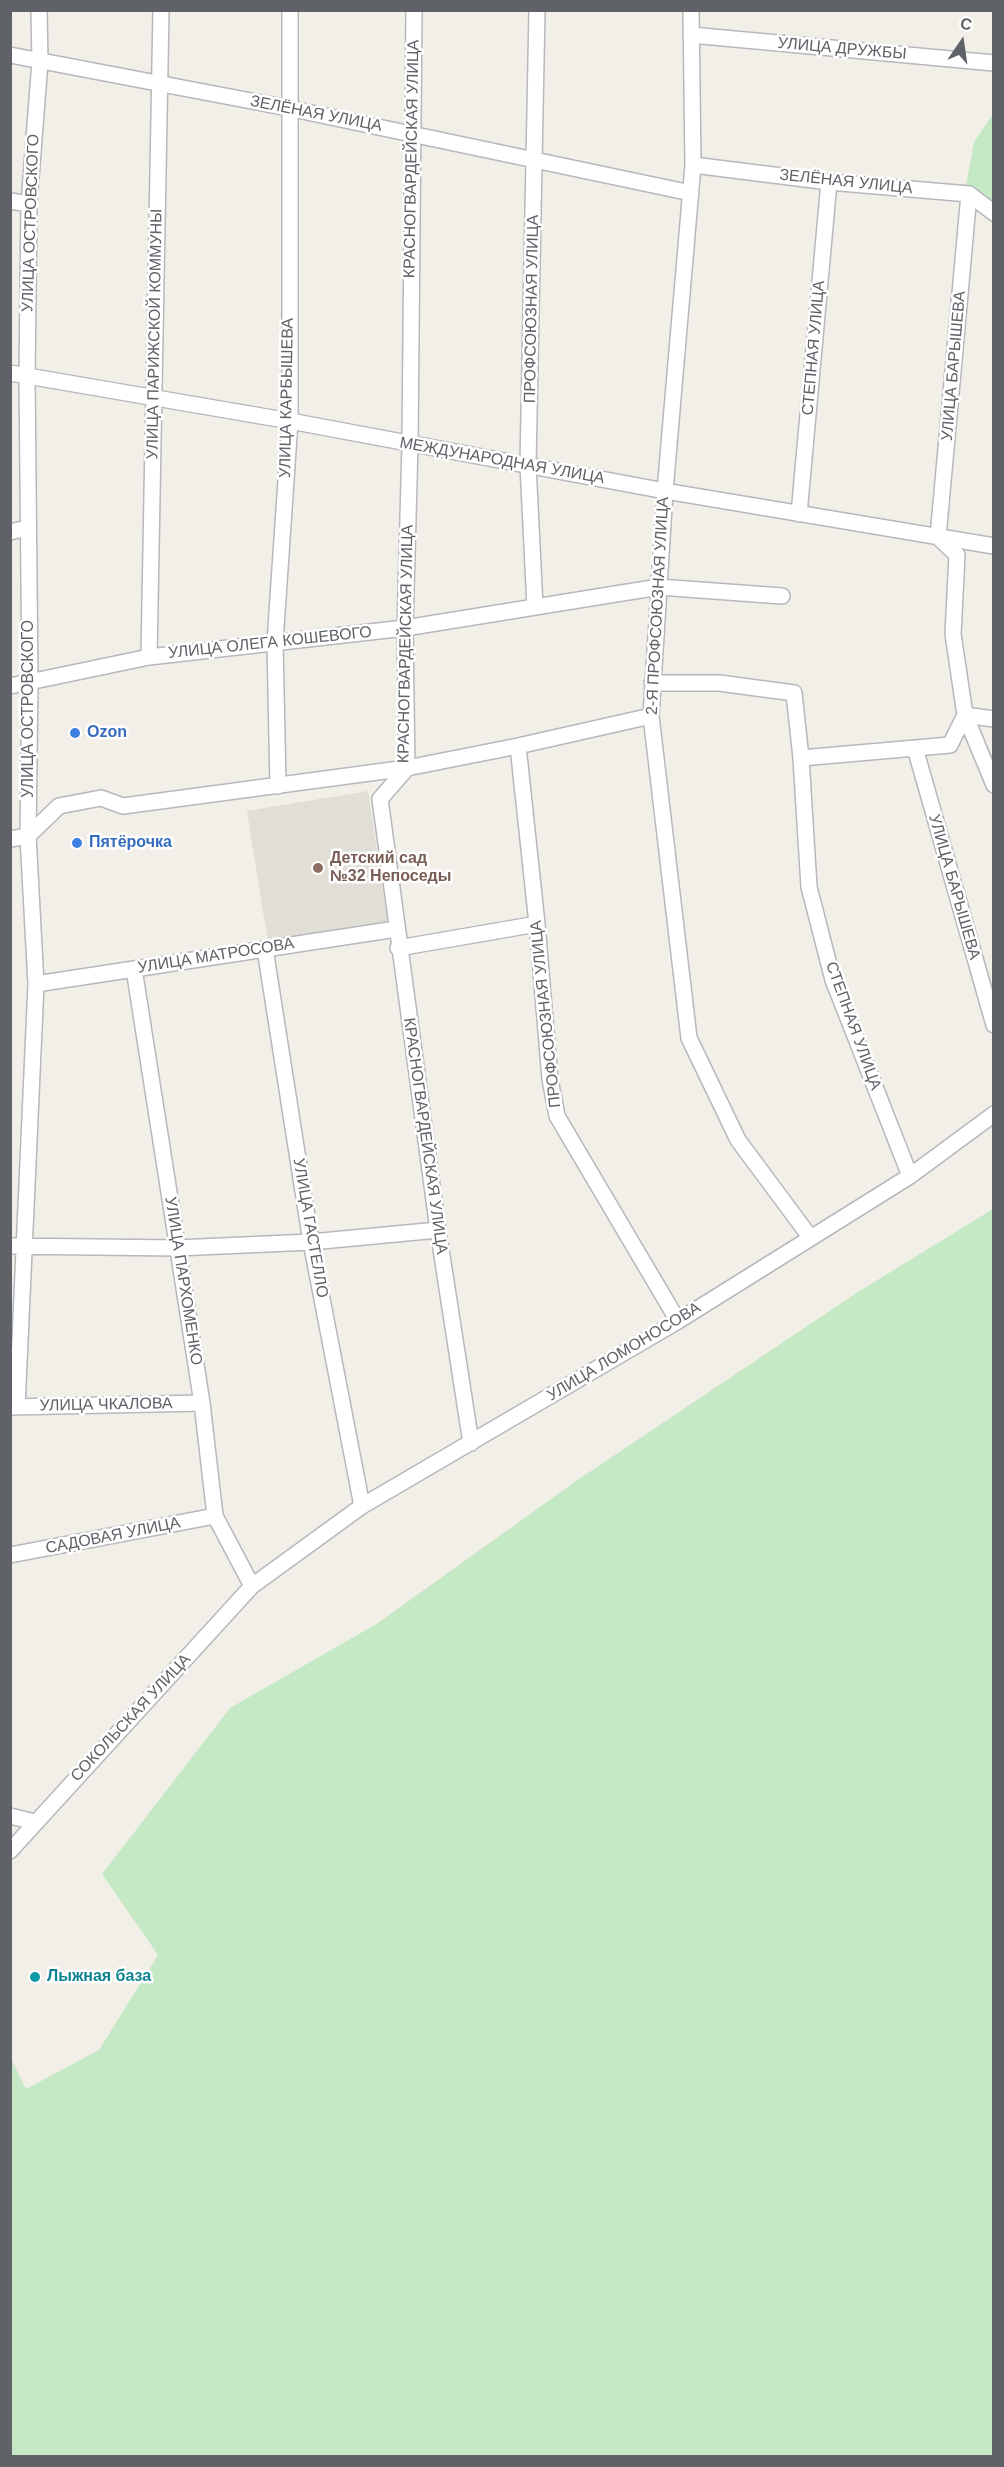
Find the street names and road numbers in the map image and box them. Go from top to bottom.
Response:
street label: УЛИЦА ДРУЖБЫ [777,34,907,64]
street label: КРАСНОГВАРДЕЙСКАЯ УЛИЦА [400,40,424,278]
street label: ЗЕЛЁНАЯ УЛИЦА [248,92,384,136]
street label: УЛИЦА ОСТРОВСКОГО [18,134,44,312]
street label: ЗЕЛЁНАЯ УЛИЦА [778,165,914,199]
street label: УЛИЦА ПАРИЖСКОЙ КОММУНЫ [143,208,167,460]
street label: ПРОФСОЮЗНАЯ УЛИЦА [521,215,543,403]
street label: СТЕПНАЯ УЛИЦА [799,280,829,416]
street label: УЛИЦА БАРЫШЕВА [938,290,970,442]
street label: УЛИЦА КАРБЫШЕВА [276,318,298,478]
street label: МЕЖДУНАРОДНАЯ УЛИЦА [398,434,606,488]
street label: 2-Я ПРОФСОЮЗНАЯ УЛИЦА [643,496,673,716]
street label: КРАСНОГВАРДЕЙСКАЯ УЛИЦА [394,525,418,763]
street label: УЛИЦА ОСТРОВСКОГО [19,620,39,798]
street label: УЛИЦА ОЛЕГА КОШЕВОГО [167,623,373,663]
street label: УЛИЦА БАРЫШЕВА [924,812,984,962]
street label: ПРОФСОЮЗНАЯ УЛИЦА [527,919,565,1109]
street label: УЛИЦА МАТРОСОВА [136,934,296,978]
street label: СТЕПНАЯ УЛИЦА [821,959,885,1093]
street label: КРАСНОГВАРДЕЙСКАЯ УЛИЦА [399,1017,451,1255]
street label: УЛИЦА ГАСТЕЛЛО [288,1157,332,1299]
street label: УЛИЦА ПАРХОМЕНКО [160,1195,206,1367]
street label: УЛИЦА ЛОМОНОСОВА [544,1299,704,1405]
street label: УЛИЦА ЧКАЛОВА [39,1394,173,1416]
street label: САДОВАЯ УЛИЦА [44,1514,182,1558]
street label: СОКОЛЬСКАЯ УЛИЦА [67,1650,195,1786]

